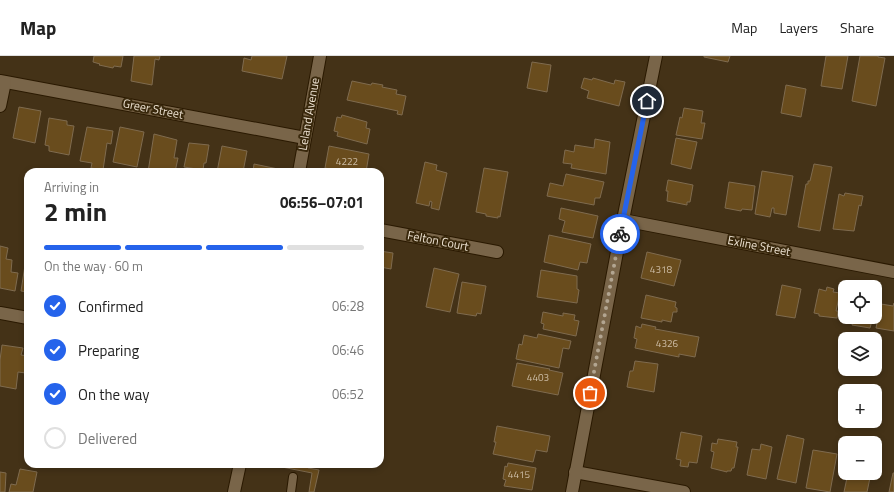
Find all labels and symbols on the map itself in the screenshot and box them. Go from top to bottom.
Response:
street label: Leland Avenue [293,76,324,152]
pin [630,84,664,118]
street label: Greer Street [121,93,186,124]
house number: 4222 [336,154,358,169]
courier [600,214,640,254]
street label: Felton Court [406,225,471,256]
street label: Exline Street [726,230,793,261]
house number: 4318 [650,262,673,277]
house number: 4326 [656,336,679,351]
house number: 4403 [527,370,549,385]
pin [573,376,607,410]
house number: 4415 [508,467,531,482]

